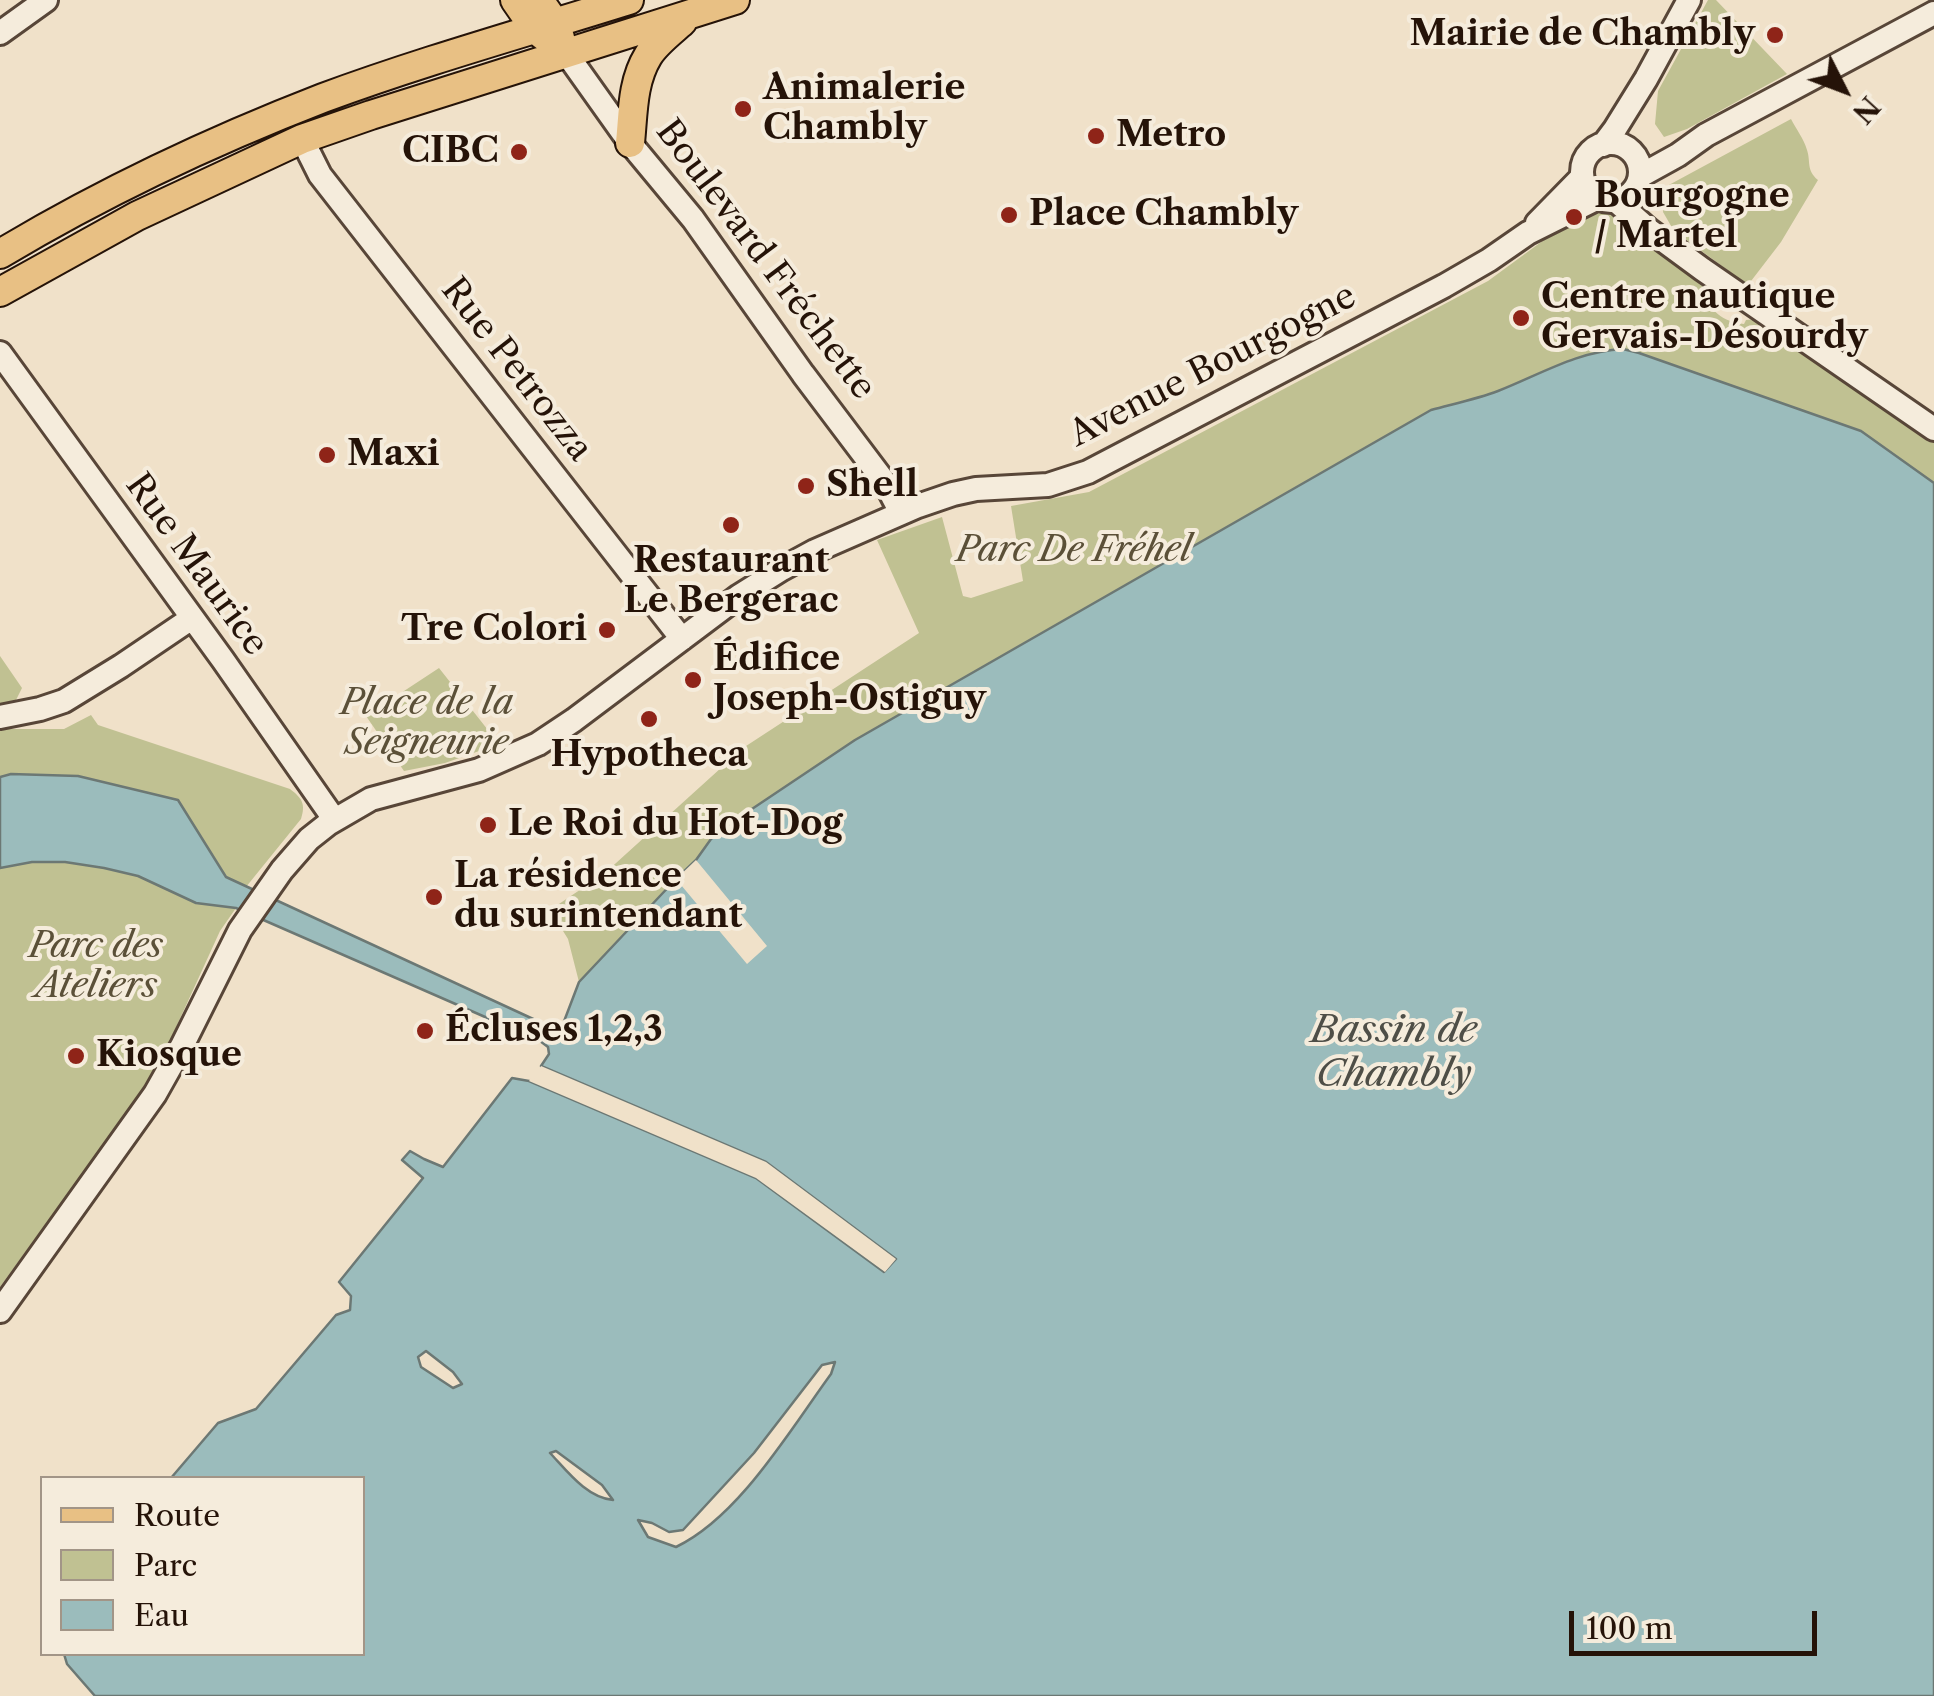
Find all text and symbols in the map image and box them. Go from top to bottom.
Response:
place label: Mairie de Chambly [1409,14,1755,56]
marker: Mairie de Chambly [1764,24,1786,46]
north arrow [1794,40,1894,140]
place label: Animalerie Chambly [763,68,965,150]
text: N [1846,90,1887,130]
marker: Animalerie Chambly [732,98,754,120]
street label: Boulevard Fréchette [646,112,884,408]
place label: Metro [1116,115,1226,157]
marker: Metro [1085,125,1107,147]
place label: CIBC [402,131,499,173]
marker: CIBC [508,141,530,163]
place label: Bourgogne / Martel [1594,176,1790,258]
place label: Place Chambly [1029,194,1298,236]
marker: Place Chambly [998,204,1020,226]
marker: Bourgogne / Martel [1563,206,1585,228]
street label: Rue Petrozza [432,270,600,470]
street label: Avenue Bourgogne [1063,276,1363,456]
place label: Centre nautique Gervais-Désourdy [1541,277,1868,359]
marker: Centre nautique Gervais-Désourdy [1510,307,1532,329]
place label: Maxi [347,434,439,476]
marker: Maxi [316,444,338,466]
place label: Shell [826,465,918,507]
street label: Rue Maurice [116,466,276,664]
marker: Shell [795,475,817,497]
marker: Restaurant Le Bergerac [720,514,742,536]
park label: Parc De Fréhel [956,530,1192,572]
place label: Restaurant Le Bergerac [624,541,838,623]
place label: Tre Colori [401,609,587,651]
marker: Tre Colori [596,619,618,641]
place label: Édifice Joseph-Ostiguy [713,639,986,721]
marker: Édifice Joseph-Ostiguy [682,669,704,691]
park label: Place de la Seigneurie [340,683,514,765]
marker: Hypotheca [638,708,660,730]
place label: Hypotheca [551,735,747,777]
place label: Le Roi du Hot-Dog [508,804,843,846]
marker: Le Roi du Hot-Dog [477,814,499,836]
place label: La résidence du surintendant [454,856,743,938]
marker: La résidence du surintendant [423,886,445,908]
park label: Parc des Ateliers [29,926,163,1008]
water label: Bassin de Chambly [1311,1008,1477,1098]
place label: Écluses 1,2,3 [445,1010,663,1052]
marker: Écluses 1,2,3 [414,1020,436,1042]
place label: Kiosque [96,1035,242,1077]
marker: Kiosque [65,1045,87,1067]
legend [40,1476,365,1656]
text: Route [134,1497,220,1534]
text: Parc [134,1547,197,1584]
scale bar [1574,1591,1822,1653]
text: Eau [134,1597,189,1634]
text: 100 m [1586,1610,1673,1647]

